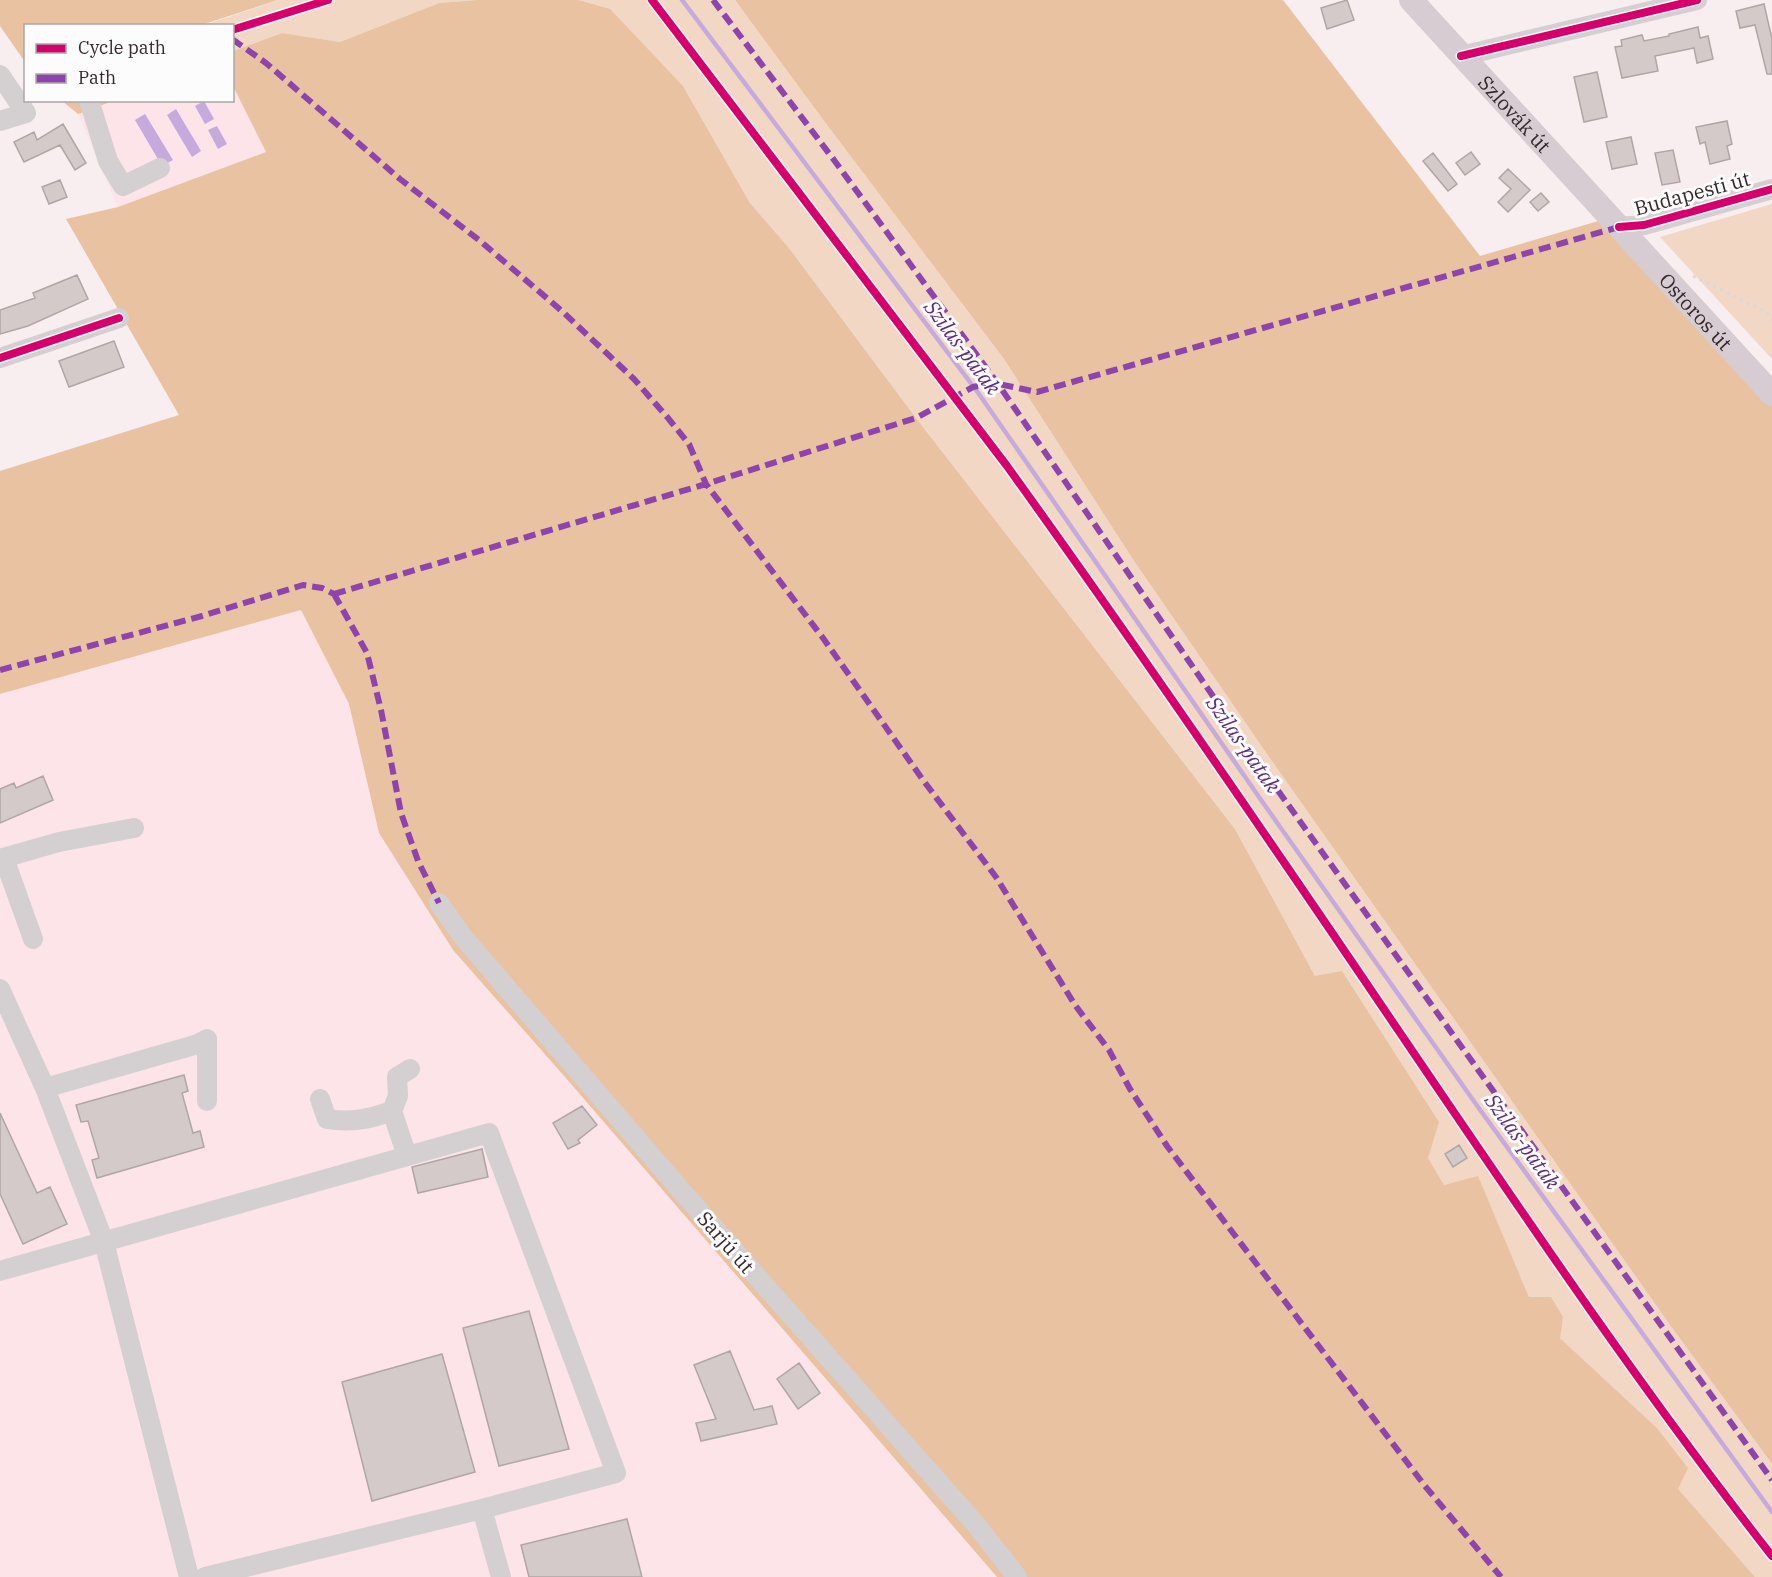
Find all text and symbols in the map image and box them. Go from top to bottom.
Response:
legend [24,24,234,102]
text: Cycle path [78,36,166,59]
text: Path [78,66,116,89]
street label: Szlovák út [1473,69,1557,158]
street label: Budapesti út [1631,165,1753,221]
street label: Ostoros út [1654,267,1739,356]
water label: Szilas-patak [918,293,1008,401]
water label: Szilas-patak [1200,689,1288,799]
water label: Szilas-patak [1478,1087,1568,1195]
street label: Sarjú út [692,1205,760,1279]

